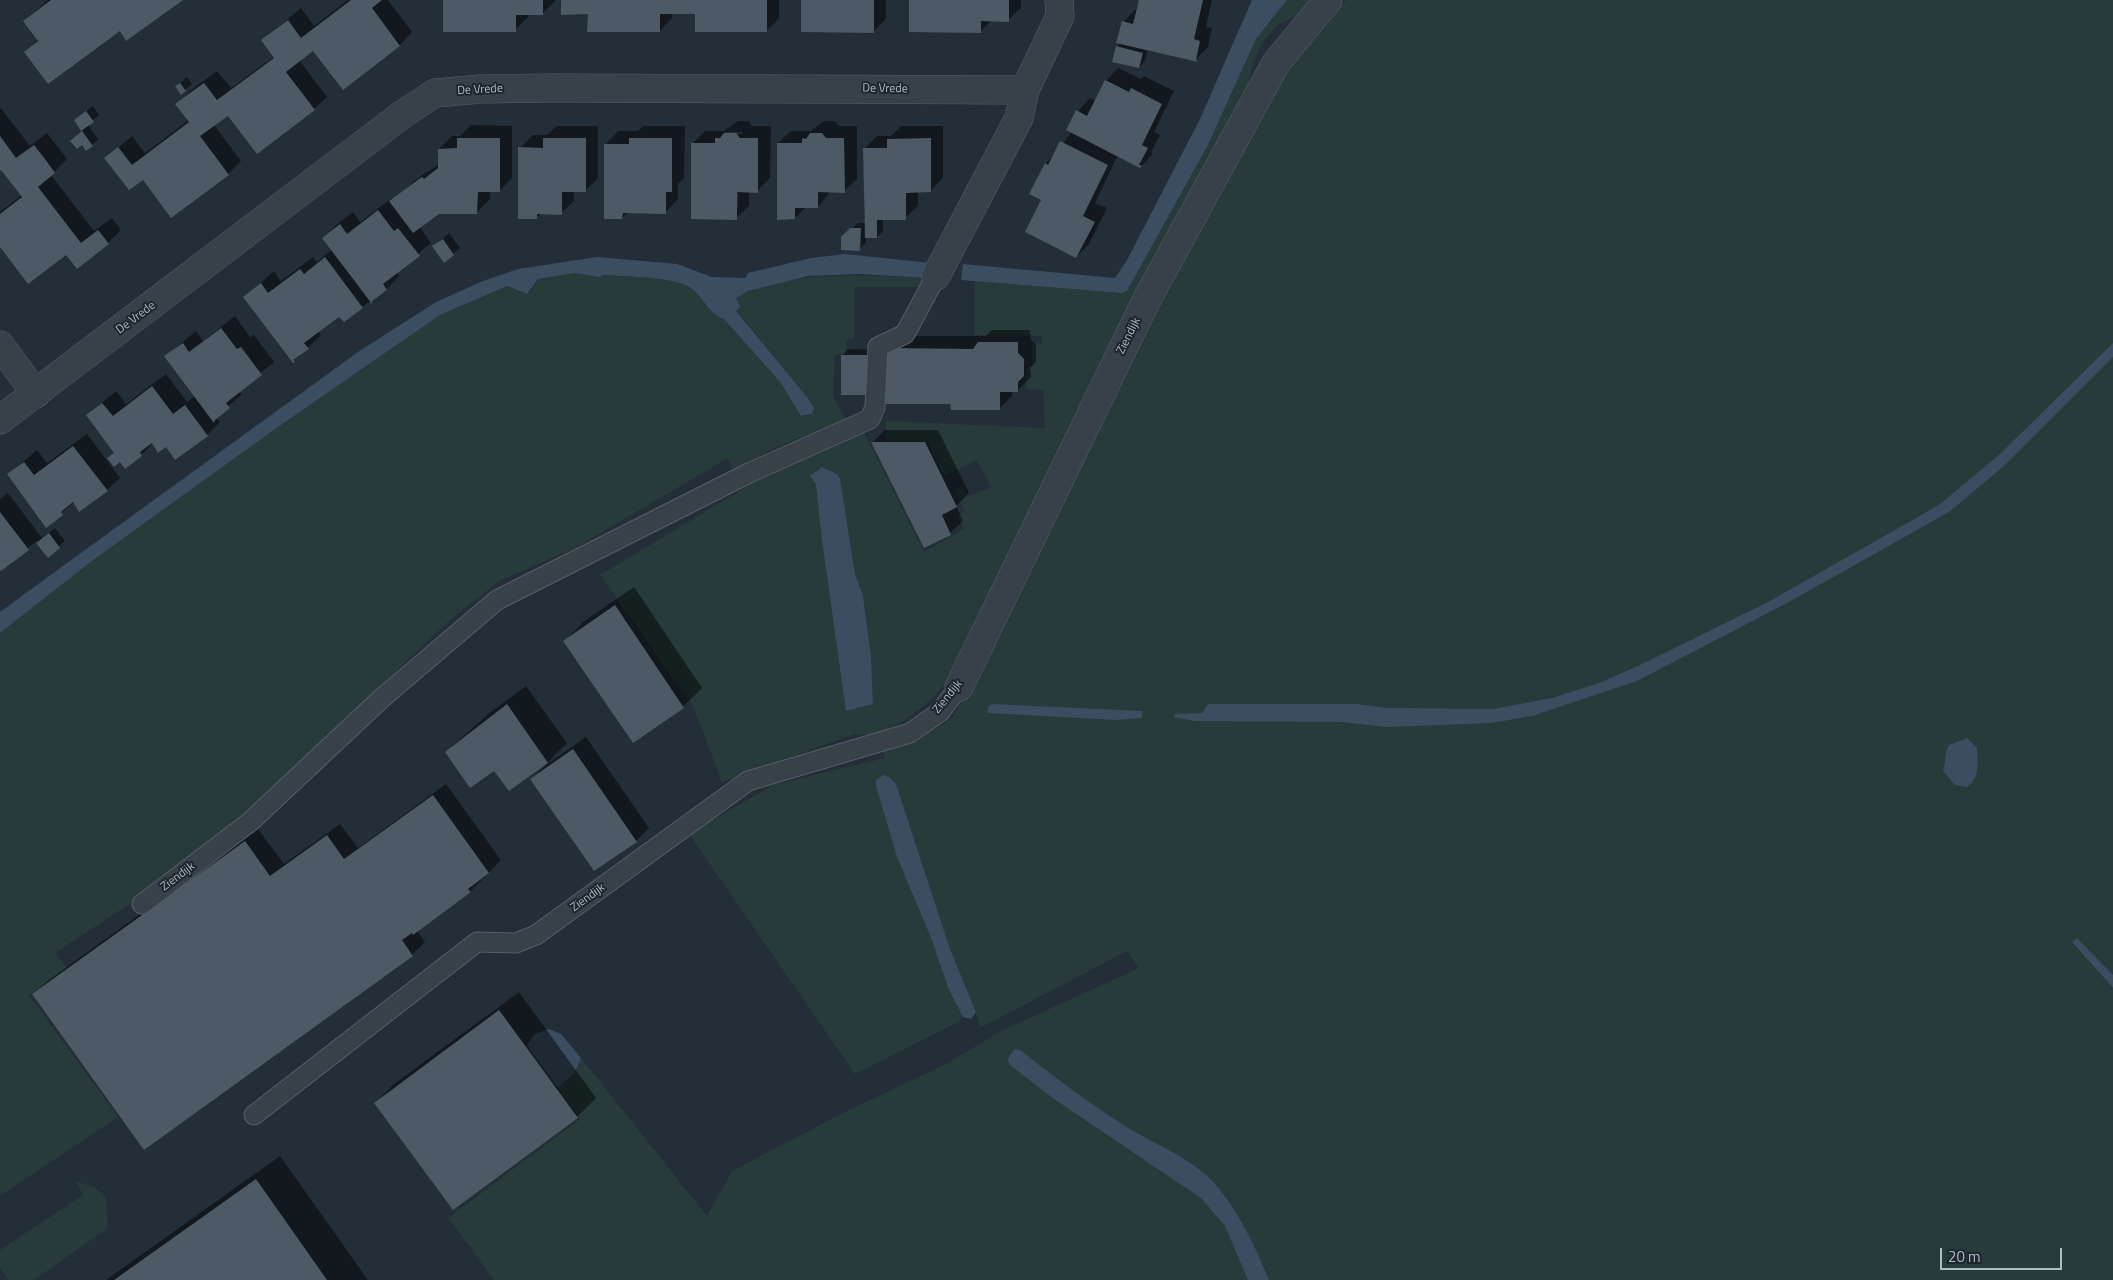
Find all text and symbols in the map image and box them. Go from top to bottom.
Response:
street label: De Vrede [862,81,908,97]
street label: De Vrede [457,82,503,98]
street label: De Vrede [113,299,159,337]
street label: Ziendijk [1114,315,1144,357]
street label: Ziendijk [930,677,966,717]
street label: Ziendijk [158,860,198,894]
street label: Ziendijk [568,881,608,915]
scale bar [1943,1238,2066,1270]
text: 20 m [1948,1245,1981,1268]

